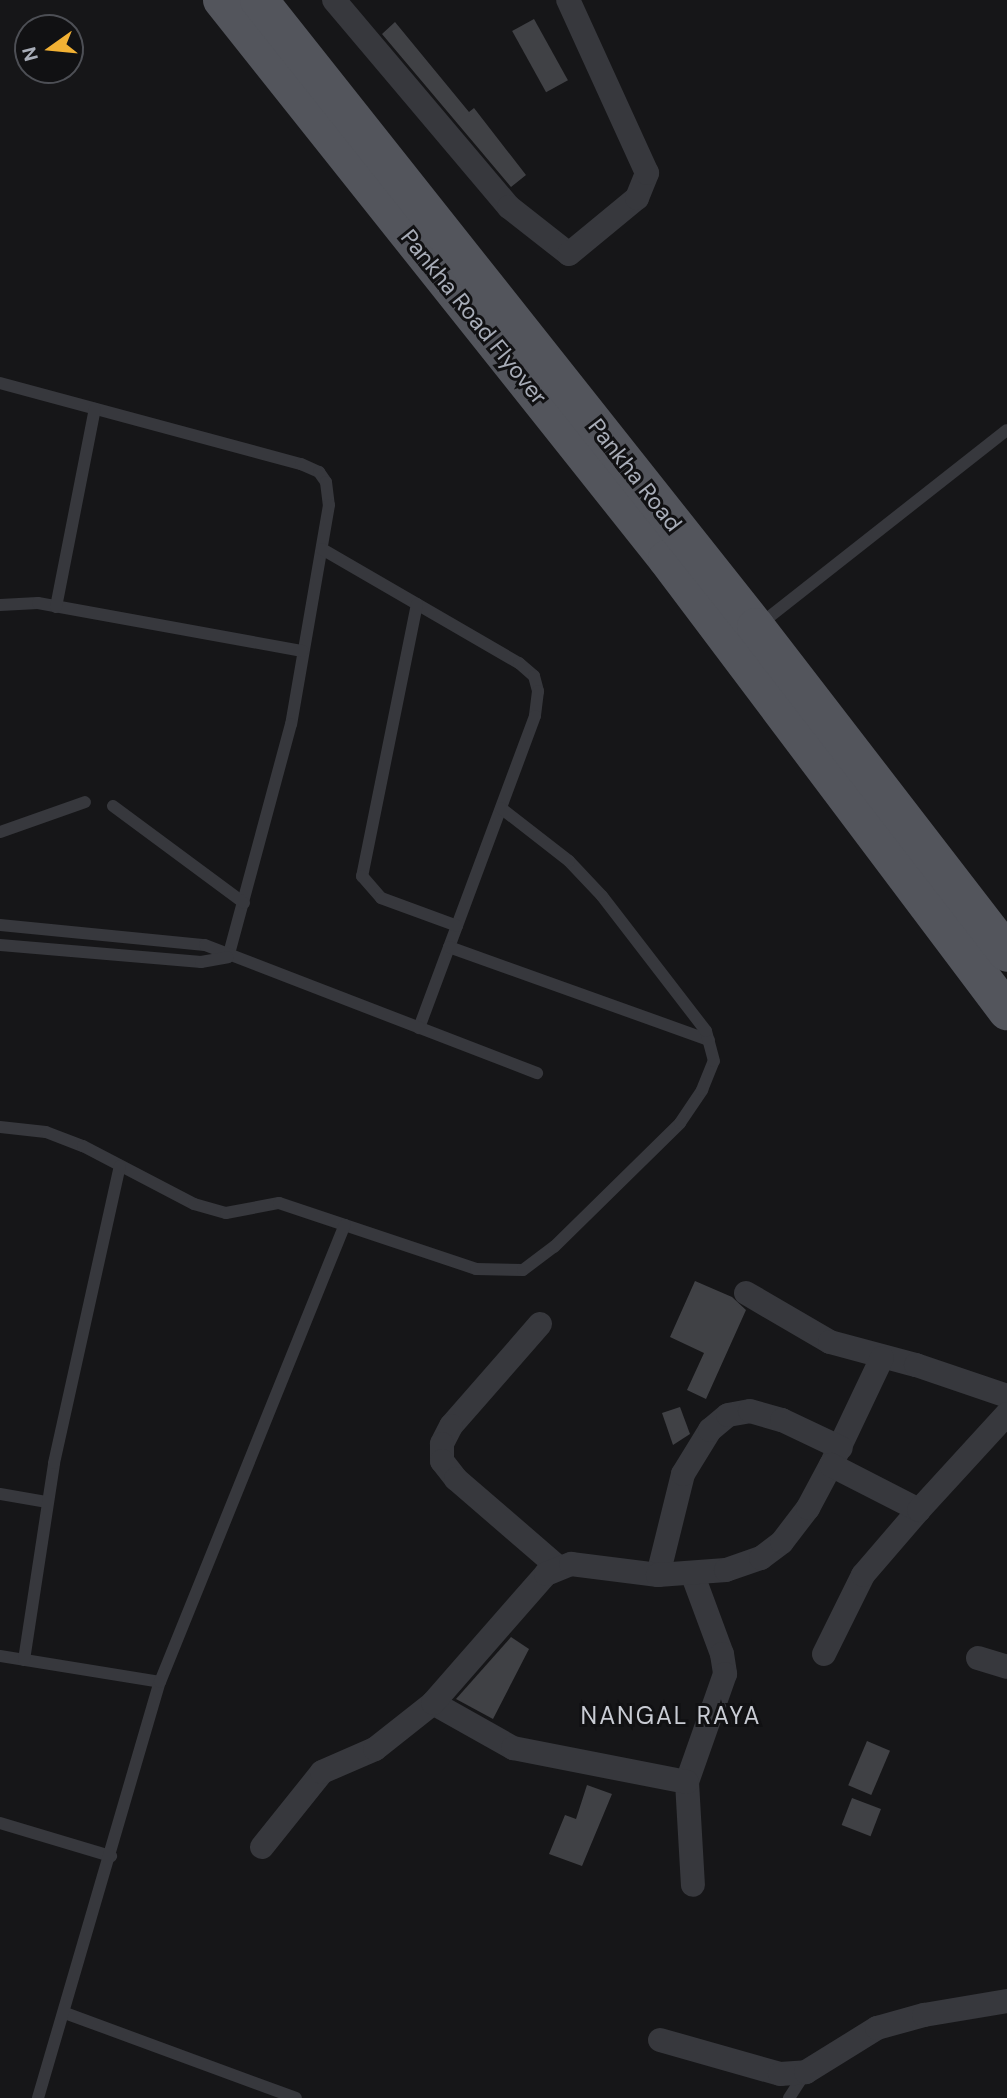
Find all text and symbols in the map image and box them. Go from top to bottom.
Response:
north arrow [14,14,84,84]
text: N [16,44,44,64]
street label: Pankha Road Flyover [395,224,553,410]
street label: Pankha Road [582,413,688,537]
district label: NANGAL RAYA [582,1702,760,1730]

